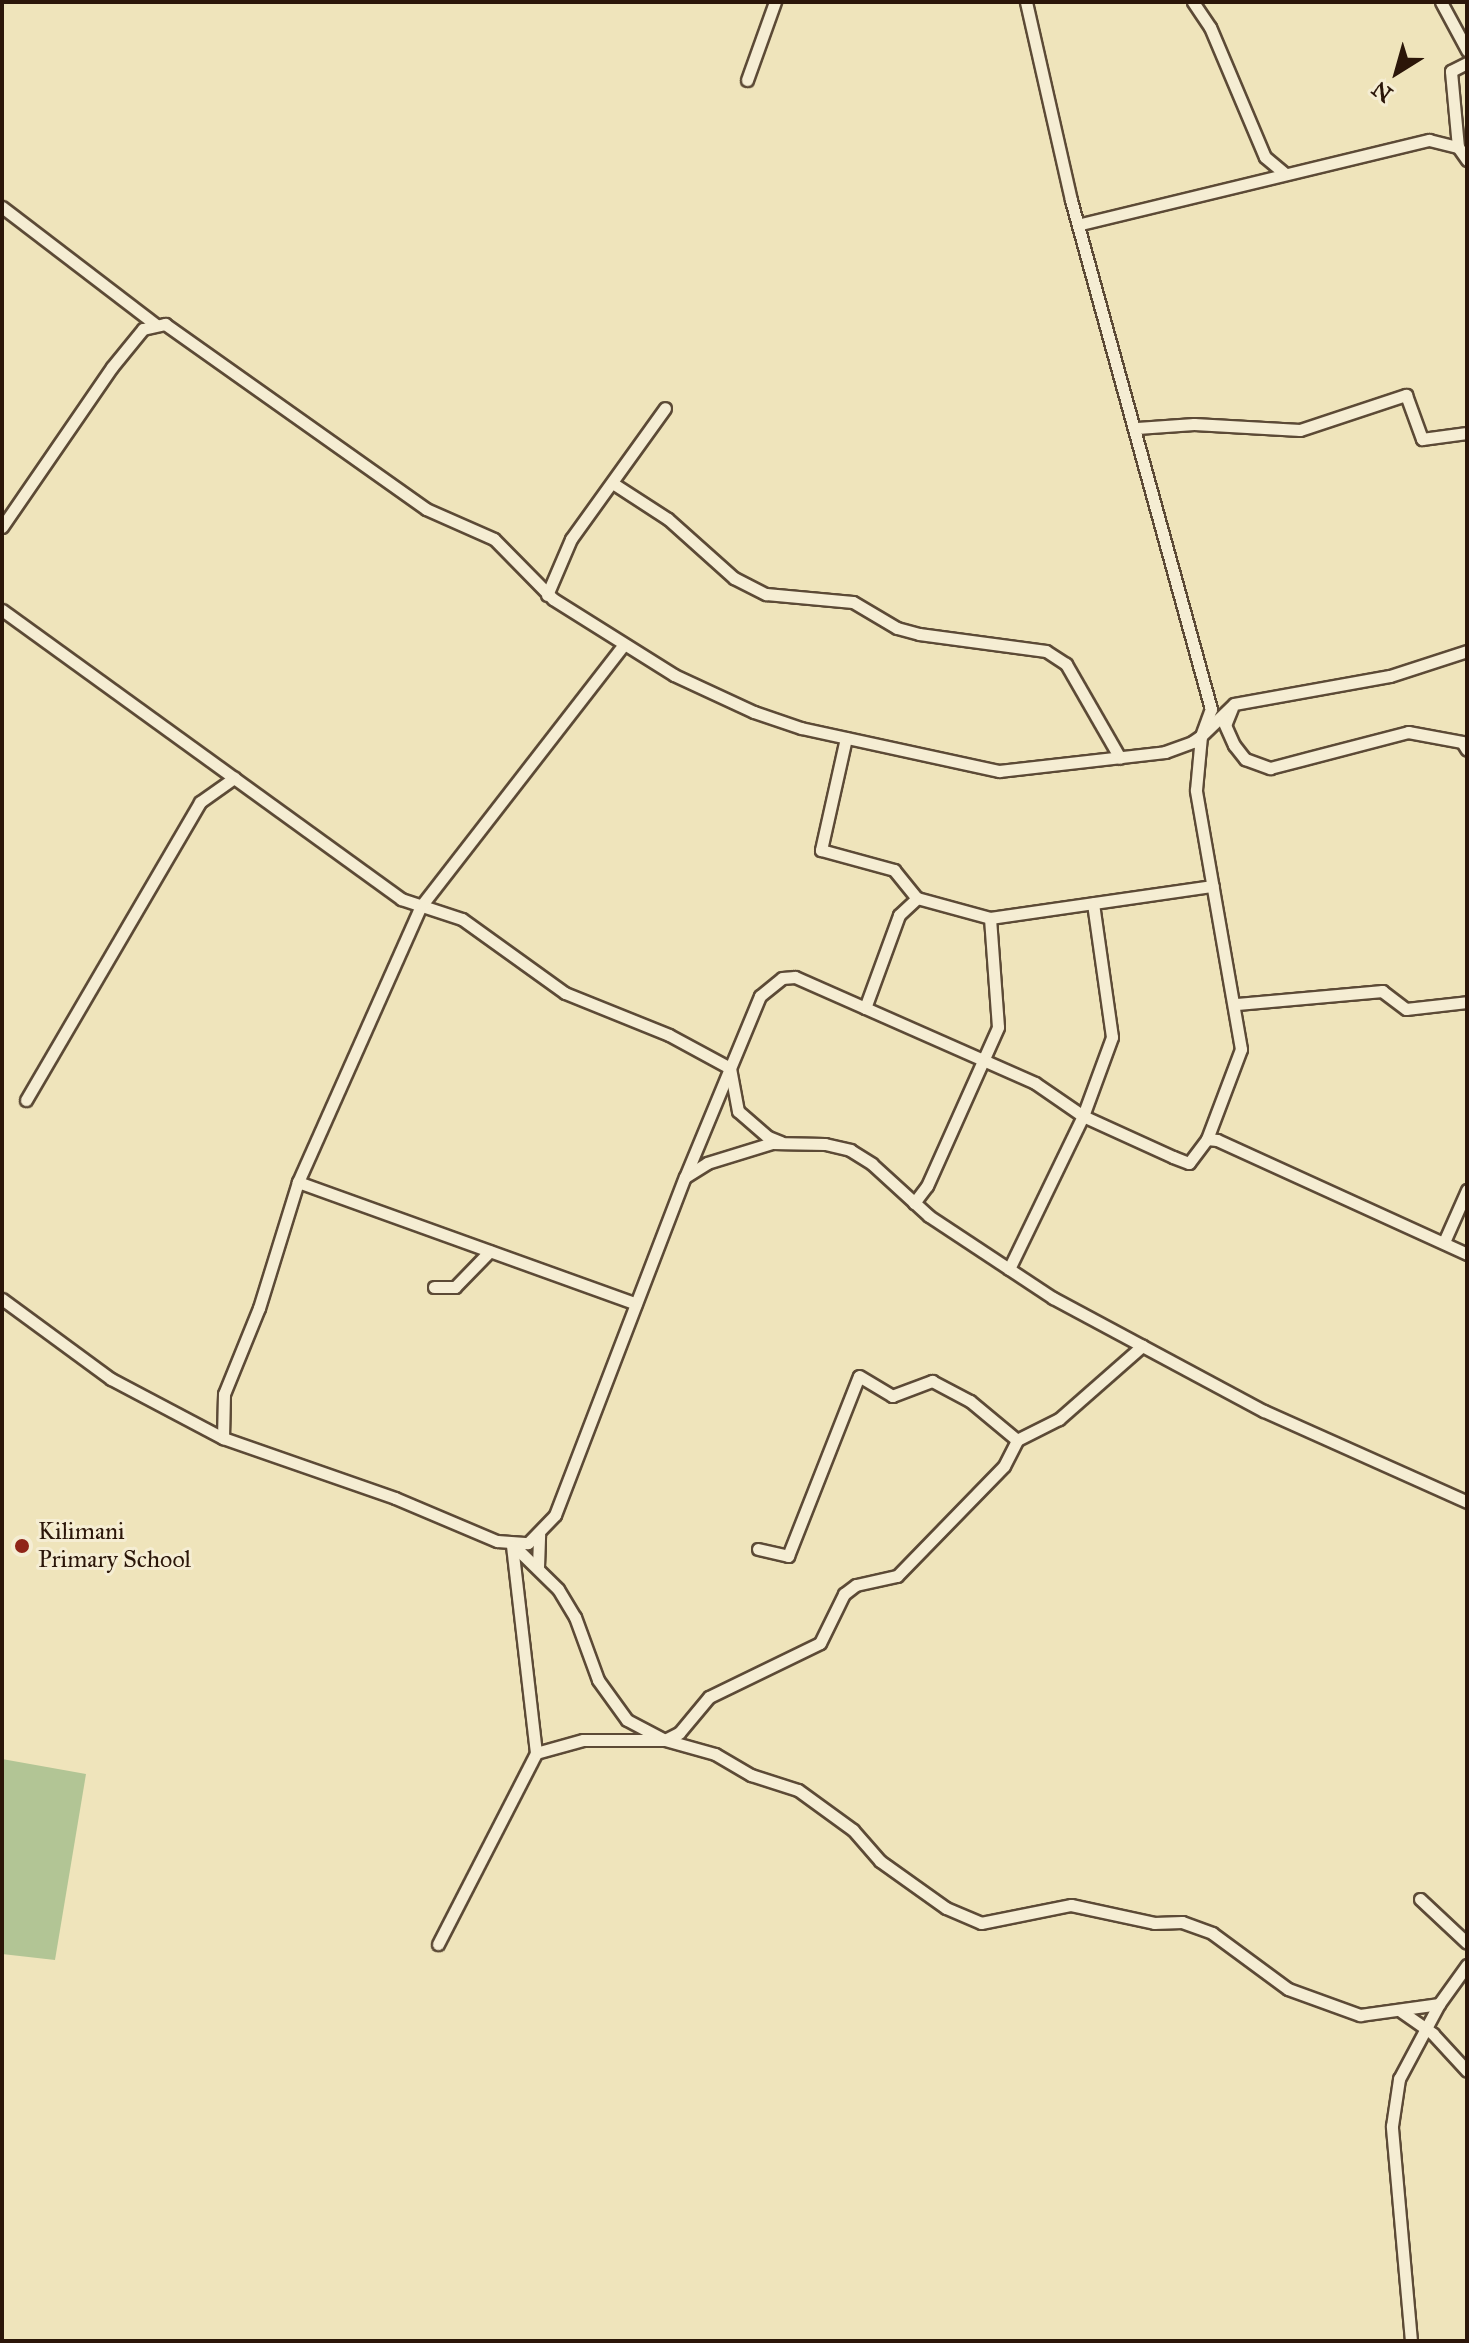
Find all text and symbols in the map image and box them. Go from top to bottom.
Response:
north arrow [1357,32,1437,112]
text: N [1367,75,1398,108]
place label: Kilimani Primary School [38,1518,191,1574]
marker: Kilimani Primary School [13,1537,31,1555]

